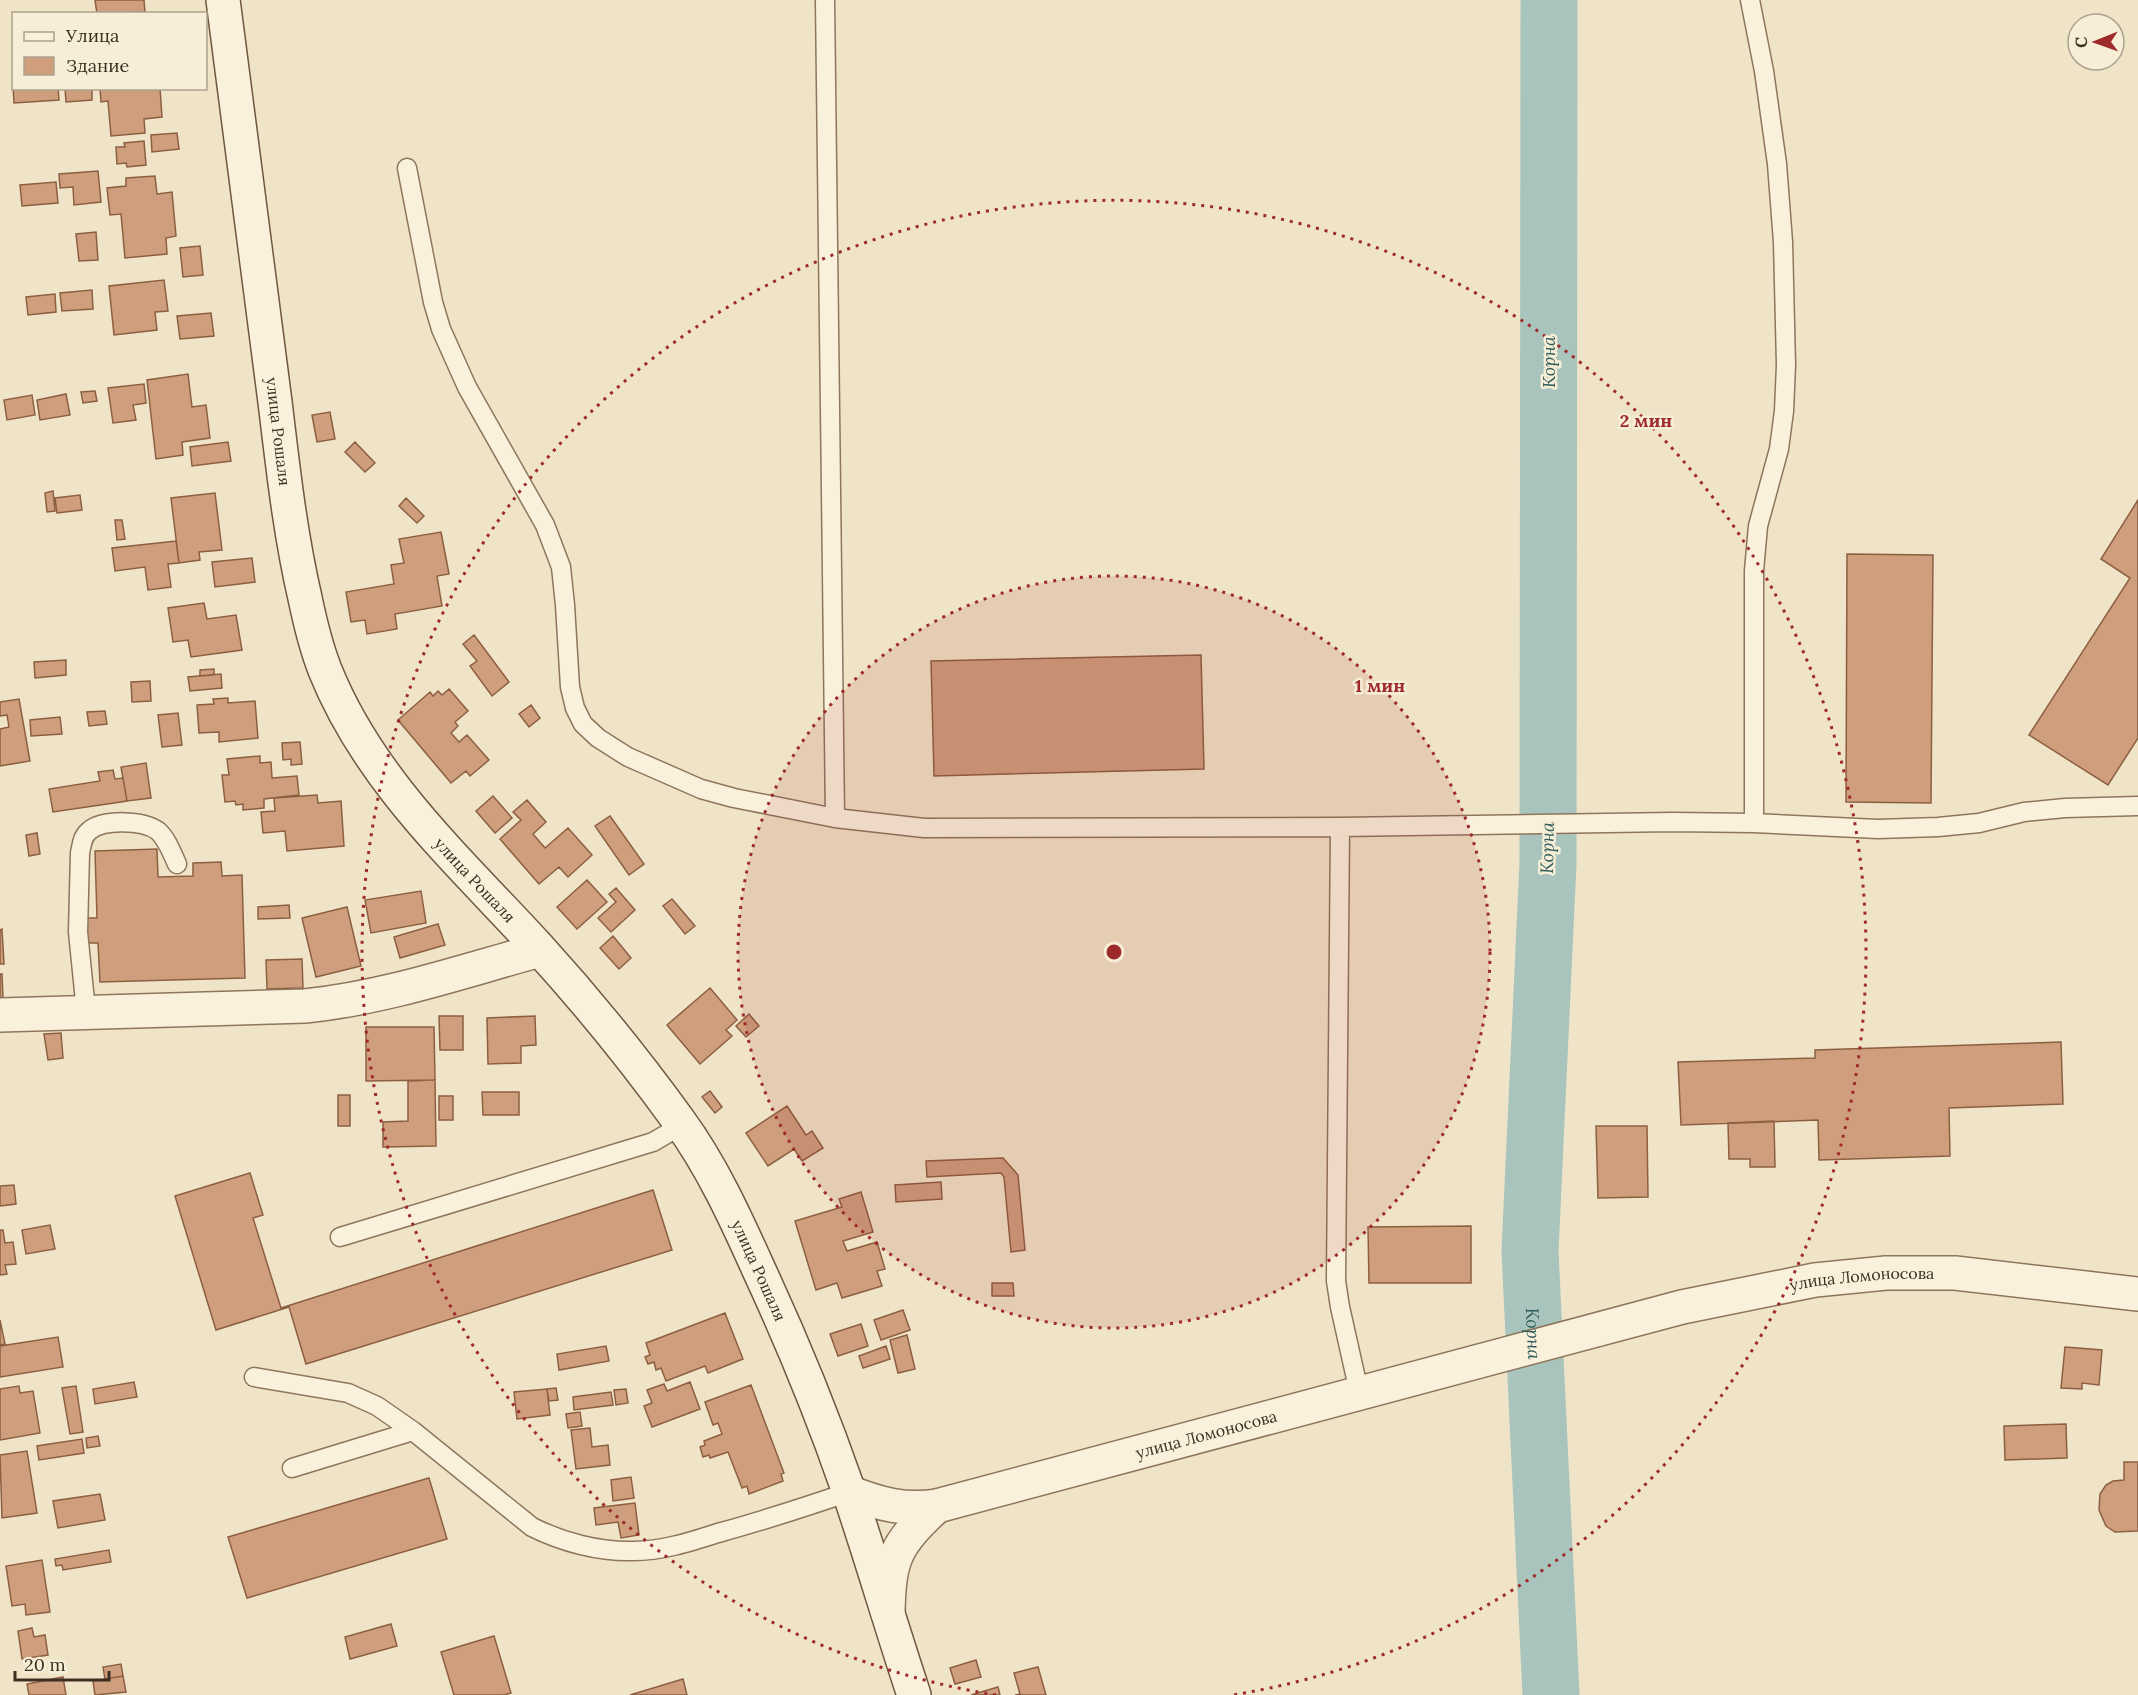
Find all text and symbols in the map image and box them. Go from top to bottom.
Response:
legend [12,12,207,90]
north arrow [2066,12,2126,72]
text: Улица [65,24,119,47]
text: С [2071,37,2091,48]
text: Здание [66,54,129,77]
water label: Корна [1537,336,1560,388]
street label: улица Рошаля [262,376,295,487]
text: 2 мин [1620,409,1672,432]
text: 1 мин [1355,674,1405,697]
water label: Корна [1535,822,1559,874]
street label: улица Рошаля [430,833,520,926]
centre of rings [1104,942,1124,962]
street label: улица Рошаля [727,1216,791,1324]
street label: улица Ломоносова [1788,1263,1934,1295]
water label: Корна [1521,1307,1547,1360]
street label: улица Ломоносова [1133,1406,1279,1463]
scale bar [15,1644,110,1682]
text: 20 m [24,1653,66,1676]

